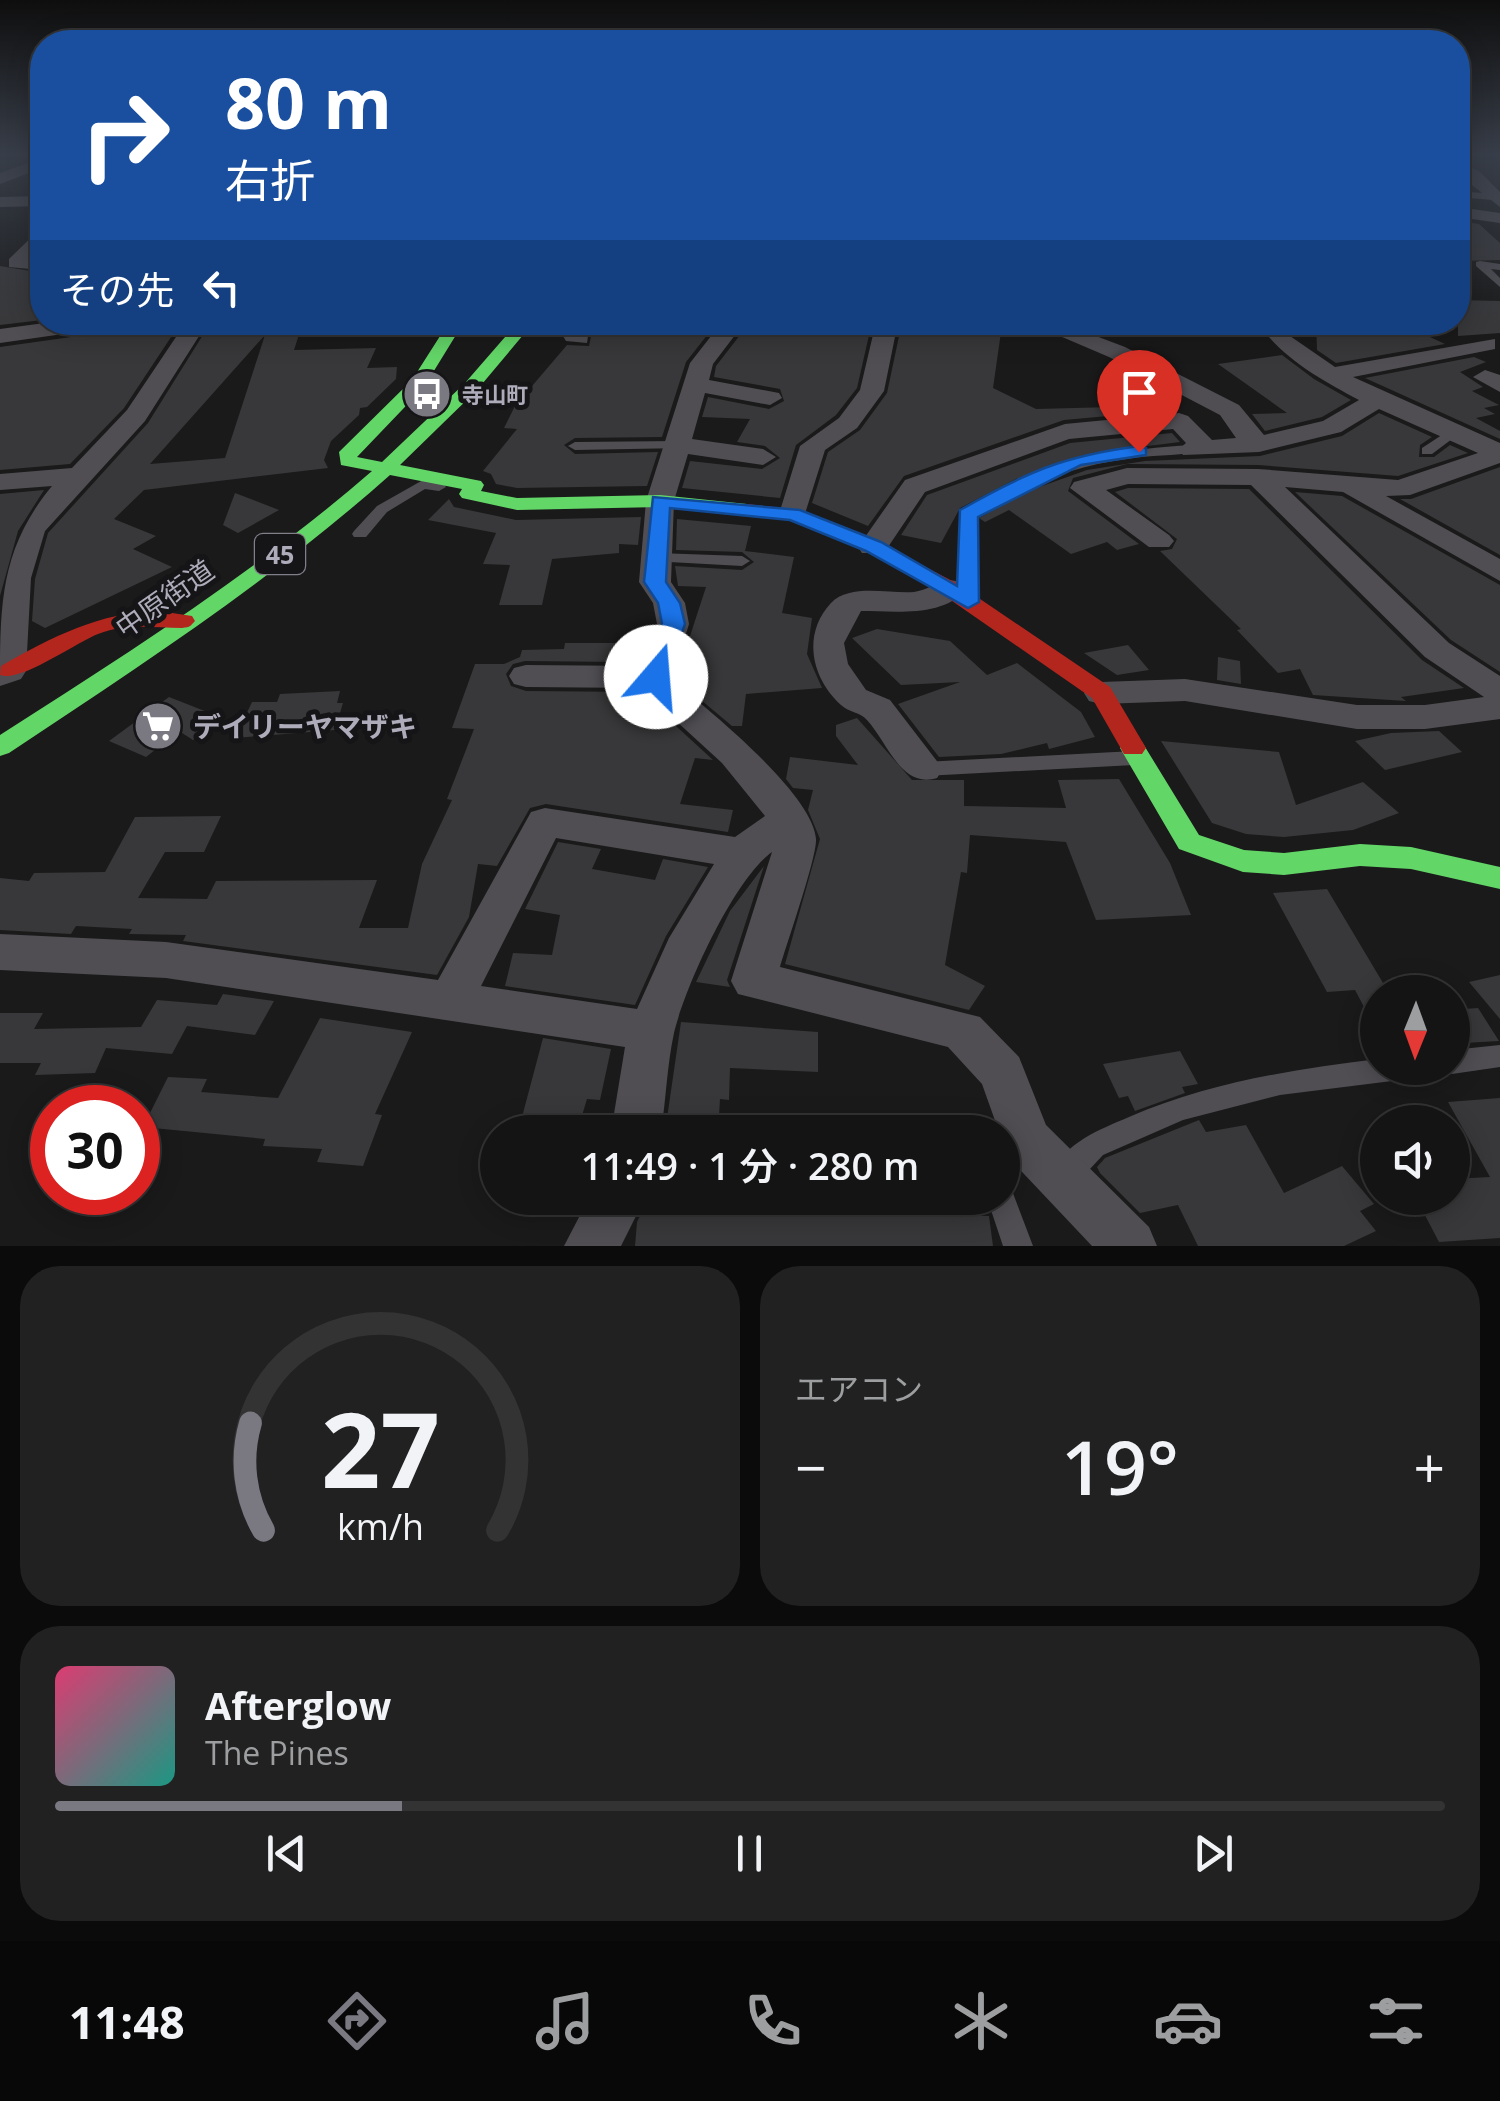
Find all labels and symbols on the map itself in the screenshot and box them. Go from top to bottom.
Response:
pin [1097,350,1182,453]
bus stop icon: 寺山町 [401,368,453,420]
place label: 寺山町 [462,379,528,409]
road number: 45 [255,534,305,574]
street label: 中原街道 [107,550,221,646]
position arrow [604,625,708,729]
supermarket icon: デイリーヤマザキ [132,700,184,752]
place label: デイリーヤマザキ [193,707,417,745]
north arrow [1360,975,1470,1085]
speed limit sign: 30 [30,1085,160,1215]

